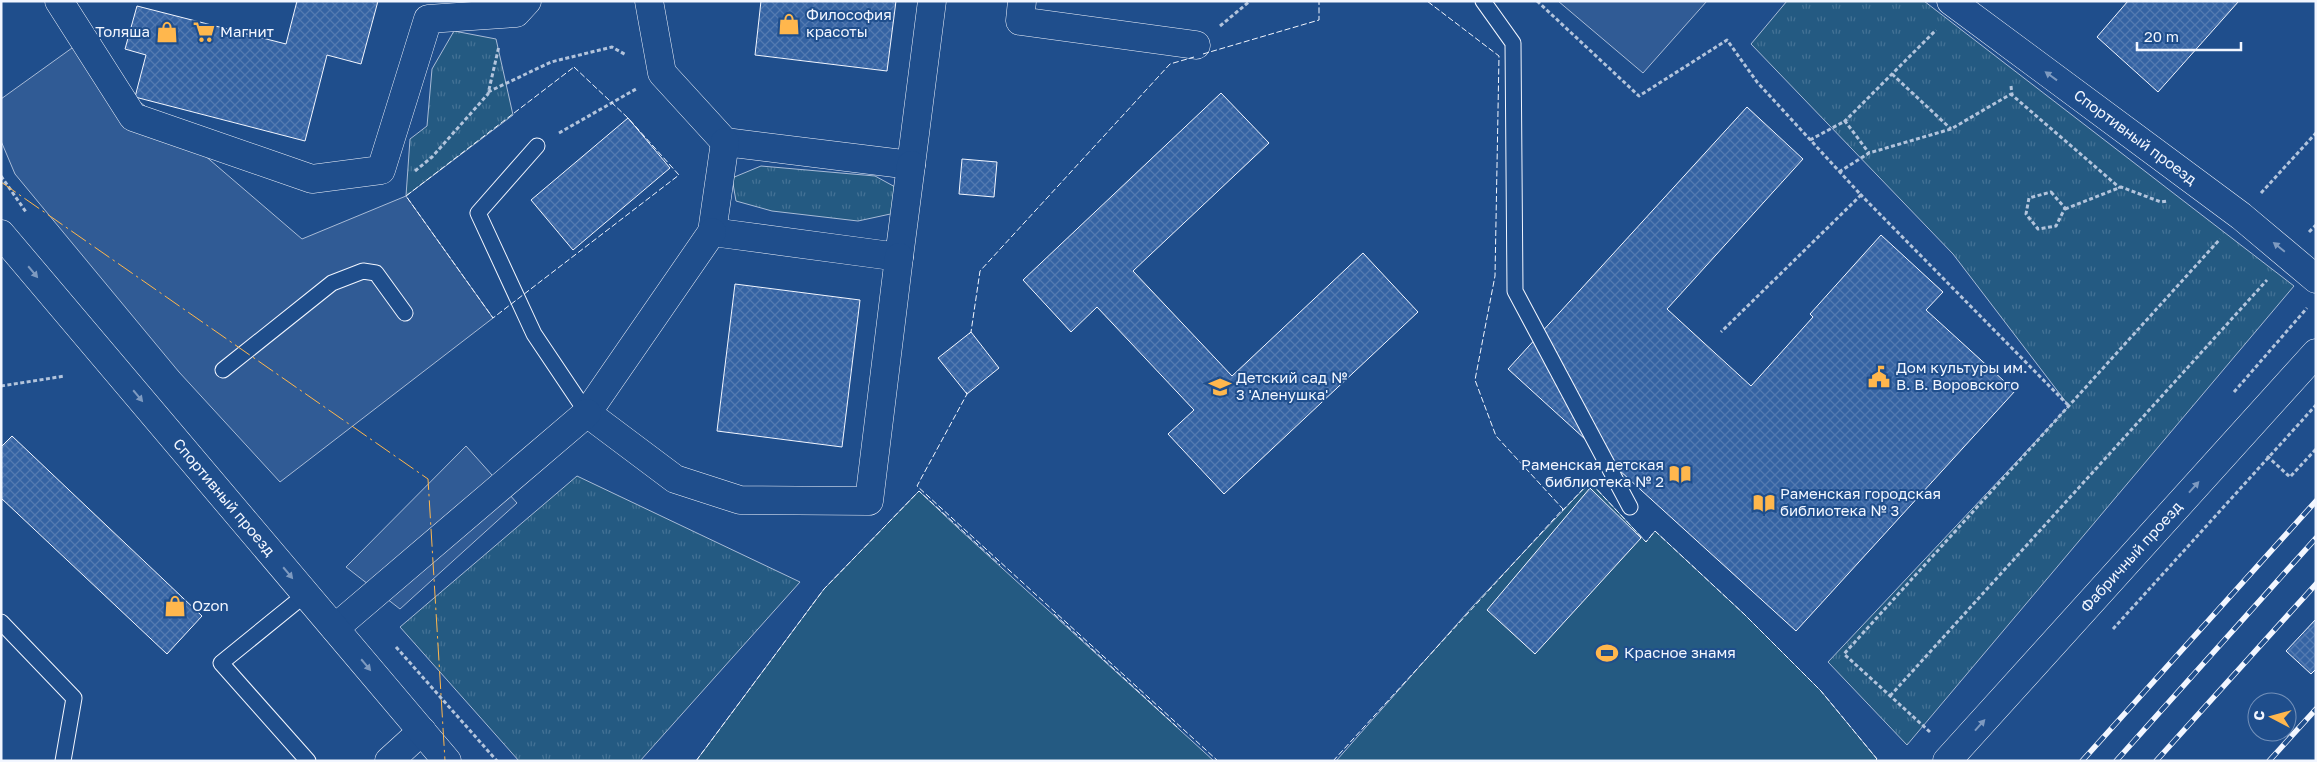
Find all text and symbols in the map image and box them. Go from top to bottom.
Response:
place label: Философия красоты [806,5,892,40]
shop icon: Философия красоты [776,11,802,37]
shop icon: Толяша [154,19,180,45]
supermarket icon: Магнит [191,19,217,45]
scale bar [2137,20,2241,52]
place label: Толяша [95,22,150,40]
place label: Магнит [220,22,275,40]
text: 20 m [2144,27,2179,45]
one-way arrow [2045,70,2058,81]
street label: Спортивный проезд [2071,85,2200,188]
one-way arrow [2273,241,2285,253]
one-way arrow [27,265,38,278]
place label: Дом культуры им. В. В. Воровского [1896,358,2028,393]
public building icon: Дом культуры им. В. В. Воровского [1866,364,1892,390]
place label: Детский сад № 3 'Аленушка' [1236,368,1347,403]
school or university icon: Детский сад № 3 'Аленушка' [1207,374,1233,400]
one-way arrow [132,389,143,402]
street label: Спортивный проезд [170,434,279,559]
place label: Раменская детская библиотека № 2 [1521,455,1664,490]
library icon: Раменская детская библиотека № 2 [1667,461,1693,487]
one-way arrow [2188,482,2200,494]
place label: Раменская городская библиотека № 3 [1780,484,1941,519]
library icon: Раменская городская библиотека № 3 [1751,490,1777,516]
street label: Фабричный проезд [2076,497,2185,615]
one-way arrow [282,567,293,579]
shop icon: Ozon [162,593,188,619]
place label: Ozon [192,596,229,614]
sports icon: Красное знамя [1594,640,1620,666]
place label: Красное знамя [1624,643,1736,661]
one-way arrow [361,659,372,672]
north arrow [2247,692,2297,742]
text: С [2250,710,2268,721]
one-way arrow [1974,719,1986,731]

